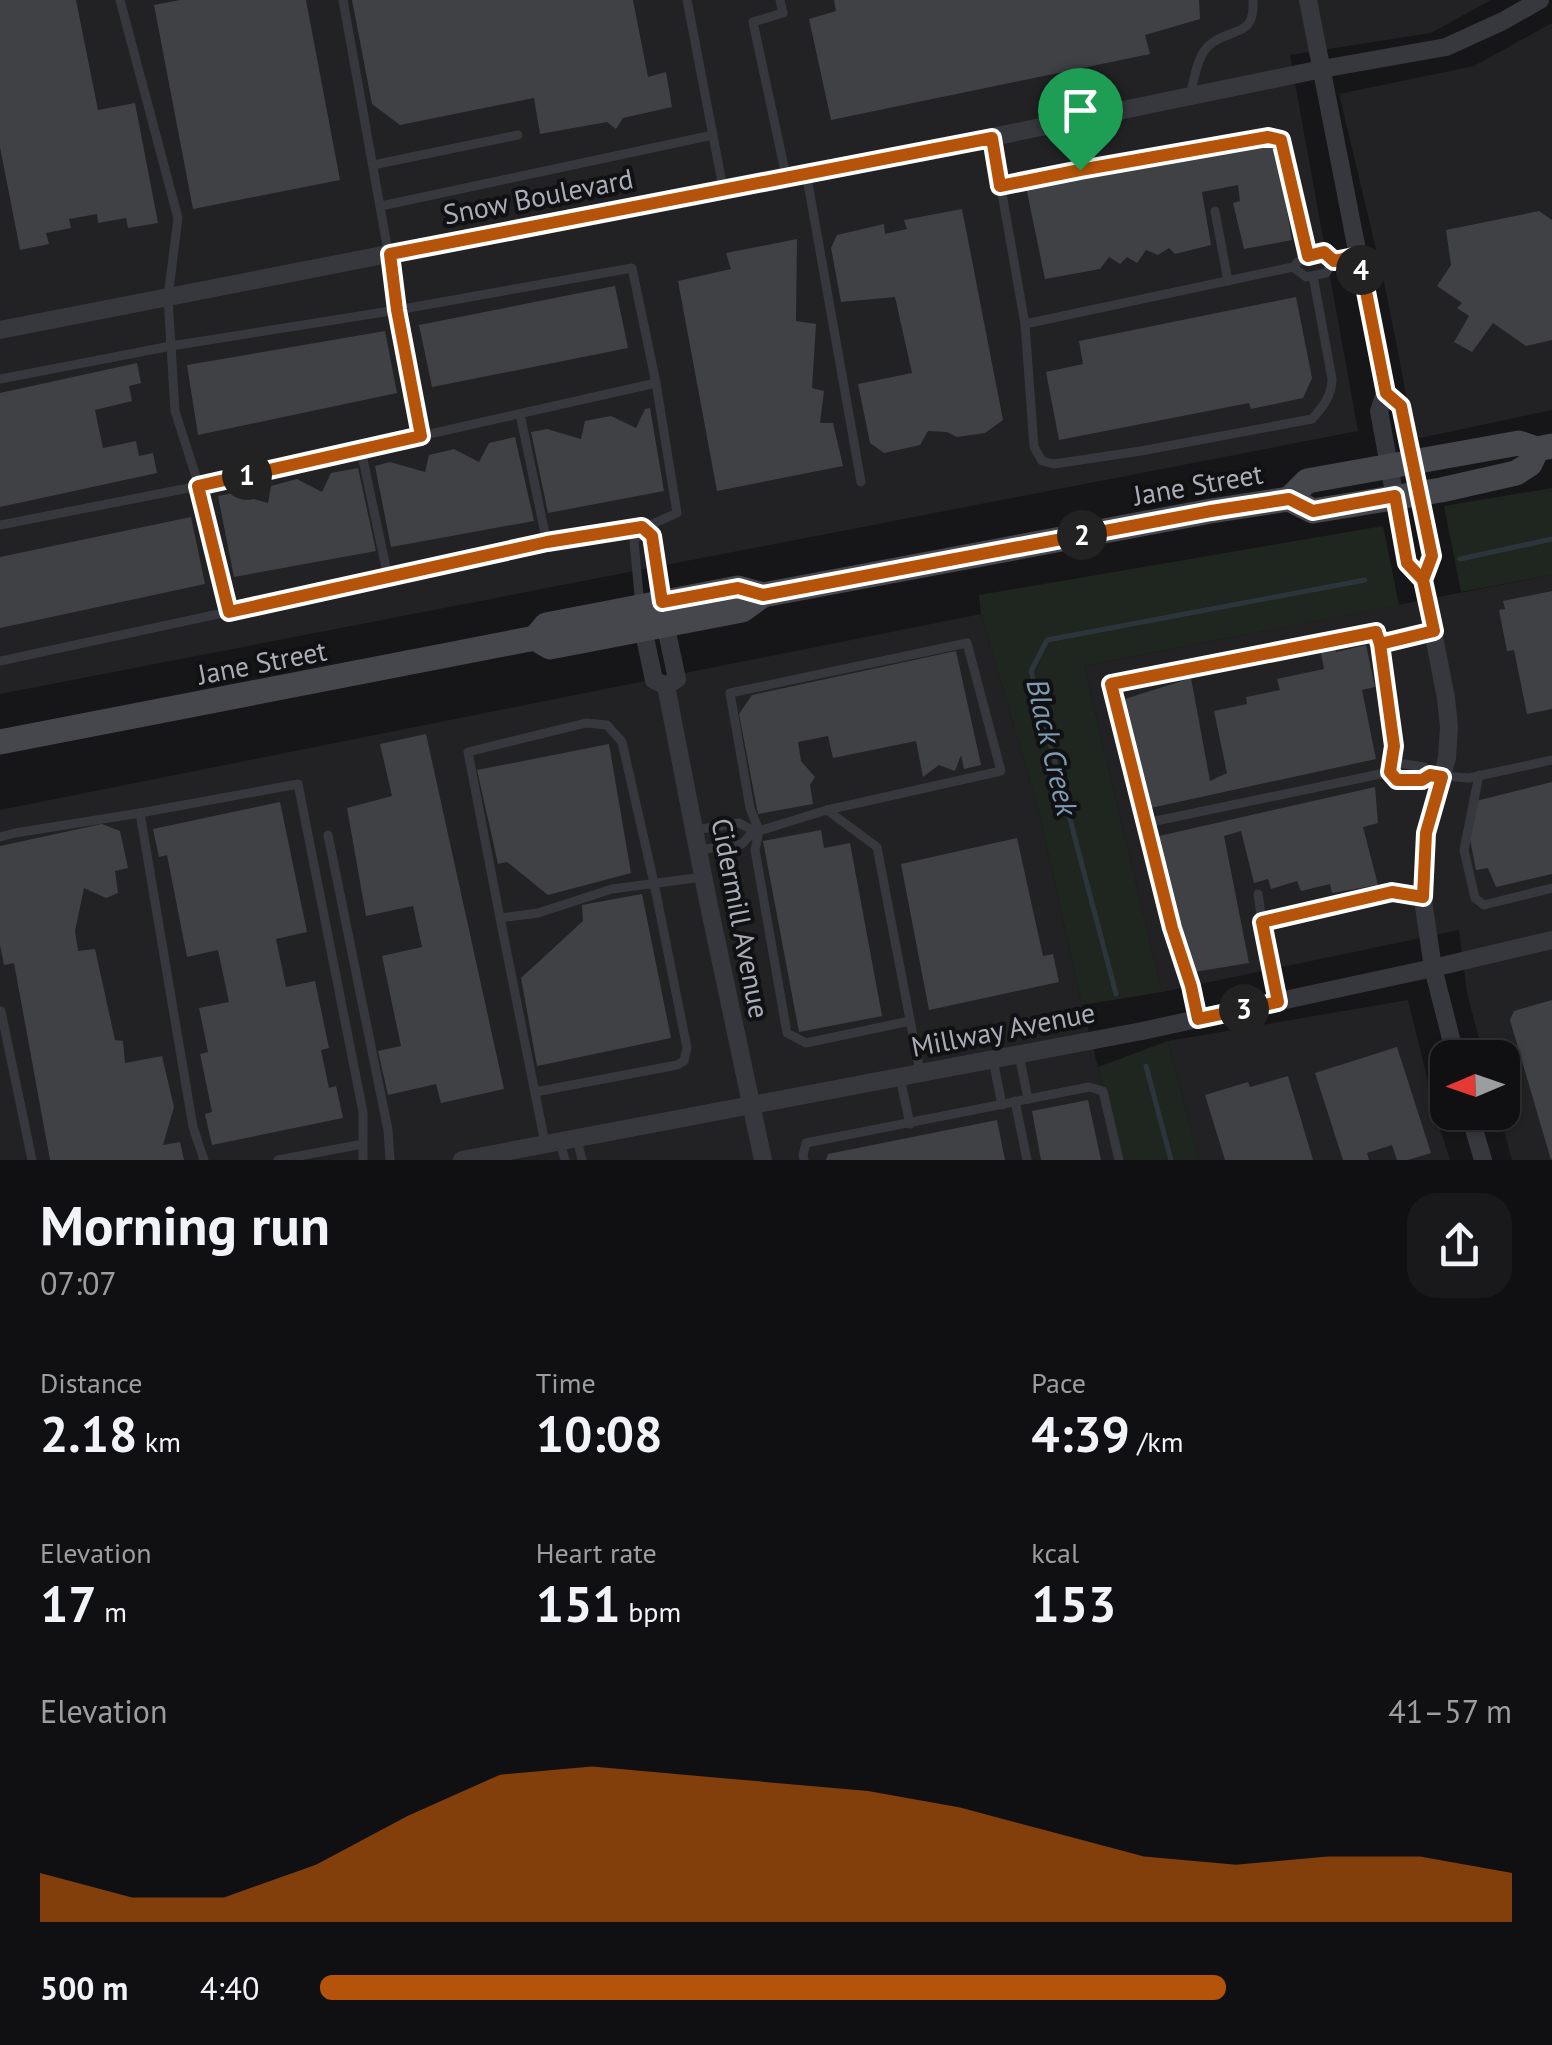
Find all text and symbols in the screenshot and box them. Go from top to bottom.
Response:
pin [1038,68,1123,171]
icon: arrive [1053,83,1108,138]
street label: Snow Boulevard [440,159,636,233]
pin: 4 [1336,245,1386,295]
text: 4 [1353,251,1369,288]
pin: 1 [222,450,272,500]
street label: Jane Street [1130,454,1266,514]
text: 1 [239,456,255,493]
pin: 2 [1057,510,1107,560]
text: 2 [1074,516,1090,553]
street label: Jane Street [193,631,330,693]
water label: Black Creek [1018,675,1088,821]
street label: Cidermill Avenue [703,815,779,1021]
pin: 3 [1219,984,1269,1034]
text: 3 [1236,990,1252,1027]
street label: Millway Avenue [908,993,1098,1065]
north arrow [1430,1040,1520,1130]
map controls [1430,1040,1520,1130]
text: Morning run [40,1189,330,1260]
button: share [1407,1193,1512,1298]
text: 07:07 [40,1262,117,1304]
text: Distance [40,1364,143,1401]
text: Time [536,1364,596,1401]
text: Pace [1031,1364,1086,1401]
text: 2.18 [40,1401,137,1466]
text: 10:08 [536,1401,663,1466]
text: 4:39 [1031,1401,1130,1466]
text: km [137,1423,181,1460]
text: /km [1130,1423,1183,1460]
text: Elevation [40,1534,152,1571]
text: Heart rate [536,1534,657,1571]
text: kcal [1031,1534,1079,1571]
text: 17 [40,1571,97,1636]
text: 151 [536,1571,621,1636]
text: 153 [1031,1571,1116,1636]
text: m [97,1593,127,1630]
text: bpm [621,1593,681,1630]
text: Elevation [40,1690,167,1732]
text: 41–57 m [1388,1690,1512,1732]
text: 500 m [40,1967,128,2009]
text: 4:40 [200,1967,259,2009]

